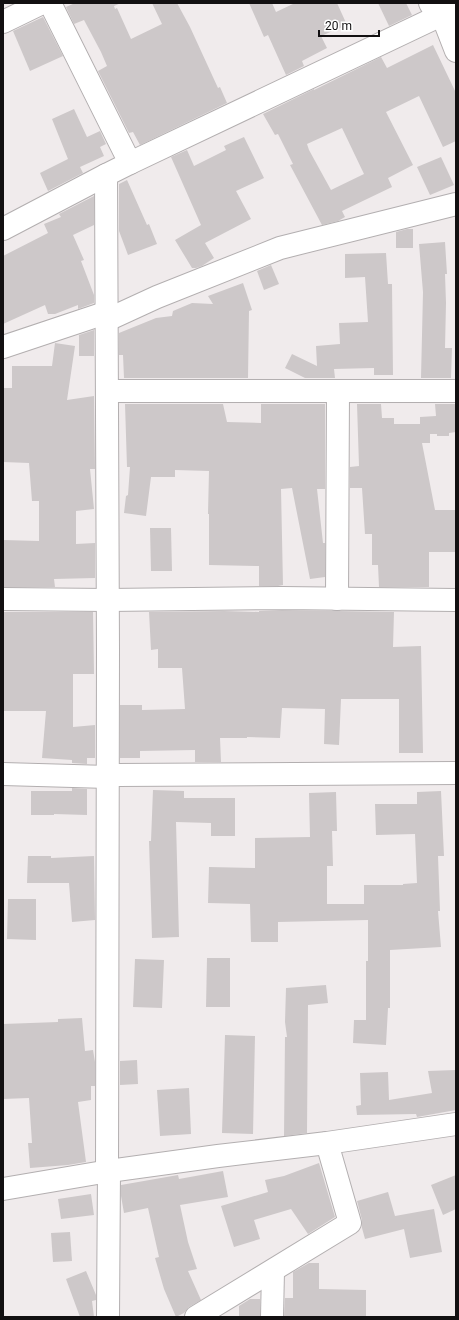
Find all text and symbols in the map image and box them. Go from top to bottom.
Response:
scale bar [319,12,379,38]
text: 20 m [325,19,352,33]

